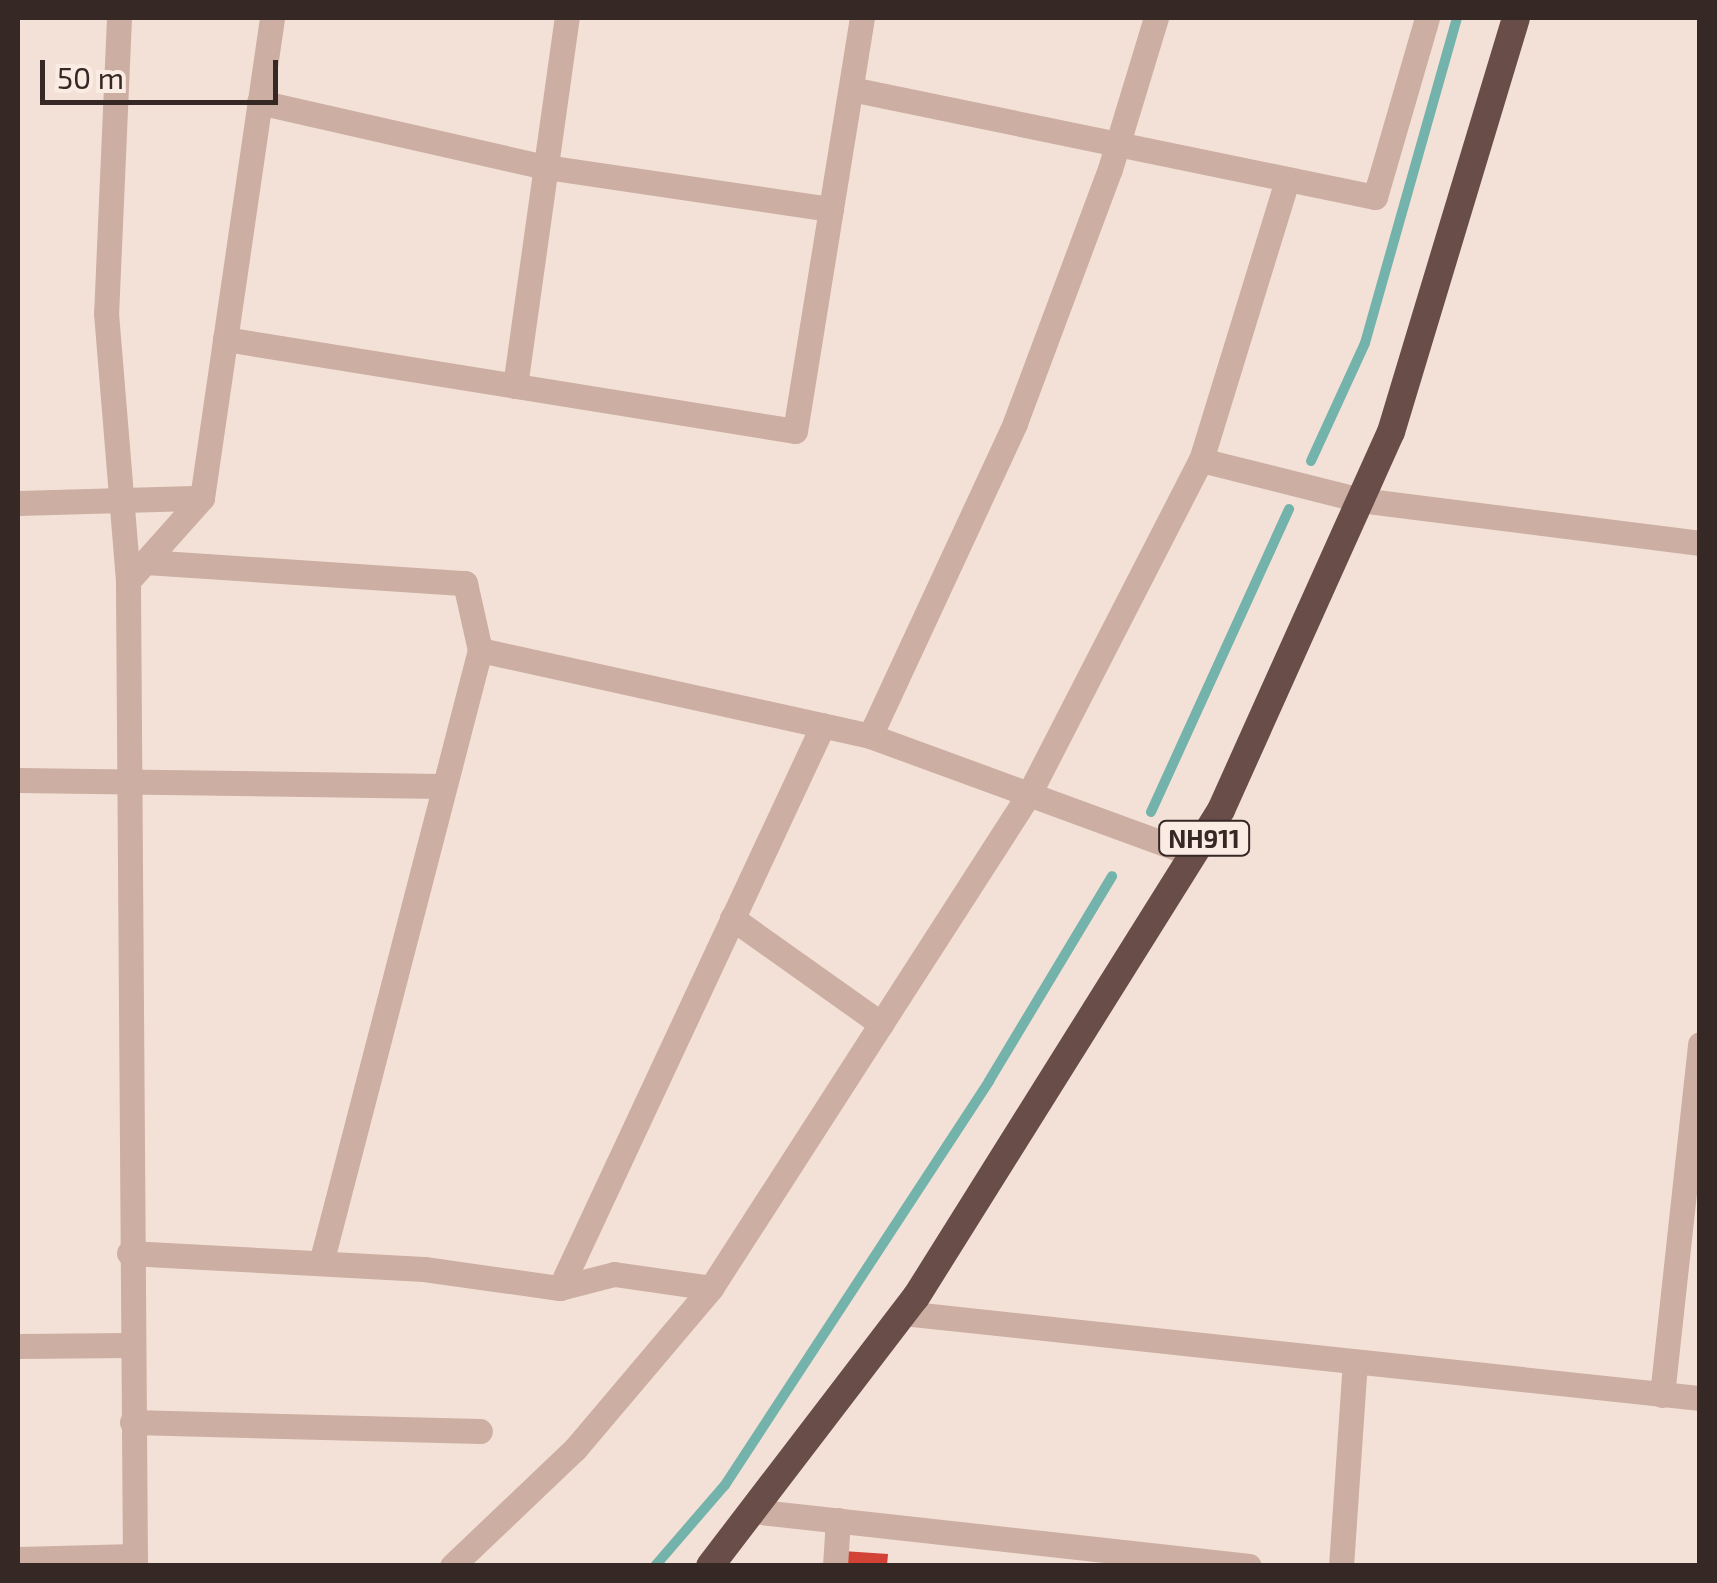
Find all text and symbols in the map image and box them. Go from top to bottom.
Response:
scale bar [45,40,282,102]
text: 50 m [57,59,124,95]
road number: NH911 [1156,818,1252,858]

